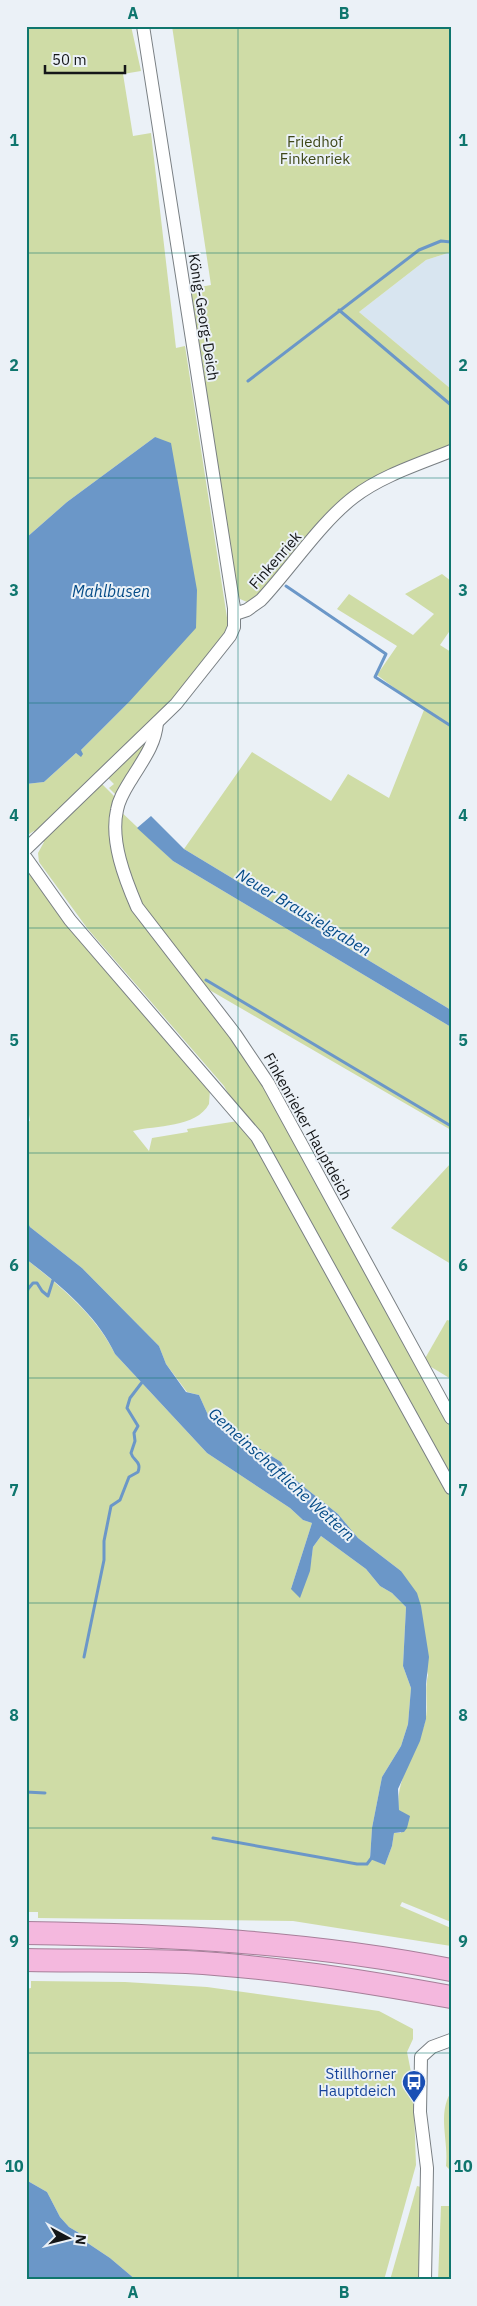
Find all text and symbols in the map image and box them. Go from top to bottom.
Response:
text: A [128,3,139,23]
text: B [339,3,350,23]
scale bar [45,42,125,74]
text: 50 m [52,50,87,69]
text: 1 [9,130,19,150]
text: 1 [458,130,468,150]
park label: Friedhof Finkenriek [280,132,350,168]
street label: König-Georg-Deich [185,252,223,382]
text: 2 [9,355,19,375]
text: 2 [458,355,468,375]
street label: Finkenriek [245,527,305,593]
text: 3 [9,580,19,600]
text: 3 [458,580,468,600]
water label: Mahlbusen [72,581,150,601]
text: 4 [9,805,19,825]
text: 4 [458,805,468,825]
water label: Neuer Brausielgraben [233,864,375,960]
text: 5 [9,1030,19,1050]
text: 5 [458,1030,468,1050]
street label: Finkenrieker Hauptdeich [260,1049,356,1203]
text: 6 [9,1255,19,1275]
text: 6 [458,1255,468,1275]
water label: Gemeinschaftliche Wettern [205,1403,359,1545]
text: 7 [9,1480,19,1500]
text: 7 [458,1480,468,1500]
text: 8 [9,1705,19,1725]
text: 8 [458,1705,468,1725]
text: 9 [9,1931,19,1951]
text: 9 [458,1931,468,1951]
place label: Stillhorner Hauptdeich [318,2064,396,2100]
bus stop icon: Stillhorner Hauptdeich [401,2069,427,2103]
text: 10 [4,2156,24,2176]
text: 10 [453,2156,473,2176]
north arrow [42,2214,92,2264]
text: N [71,2233,90,2246]
text: A [128,2282,139,2302]
text: B [339,2282,350,2302]

